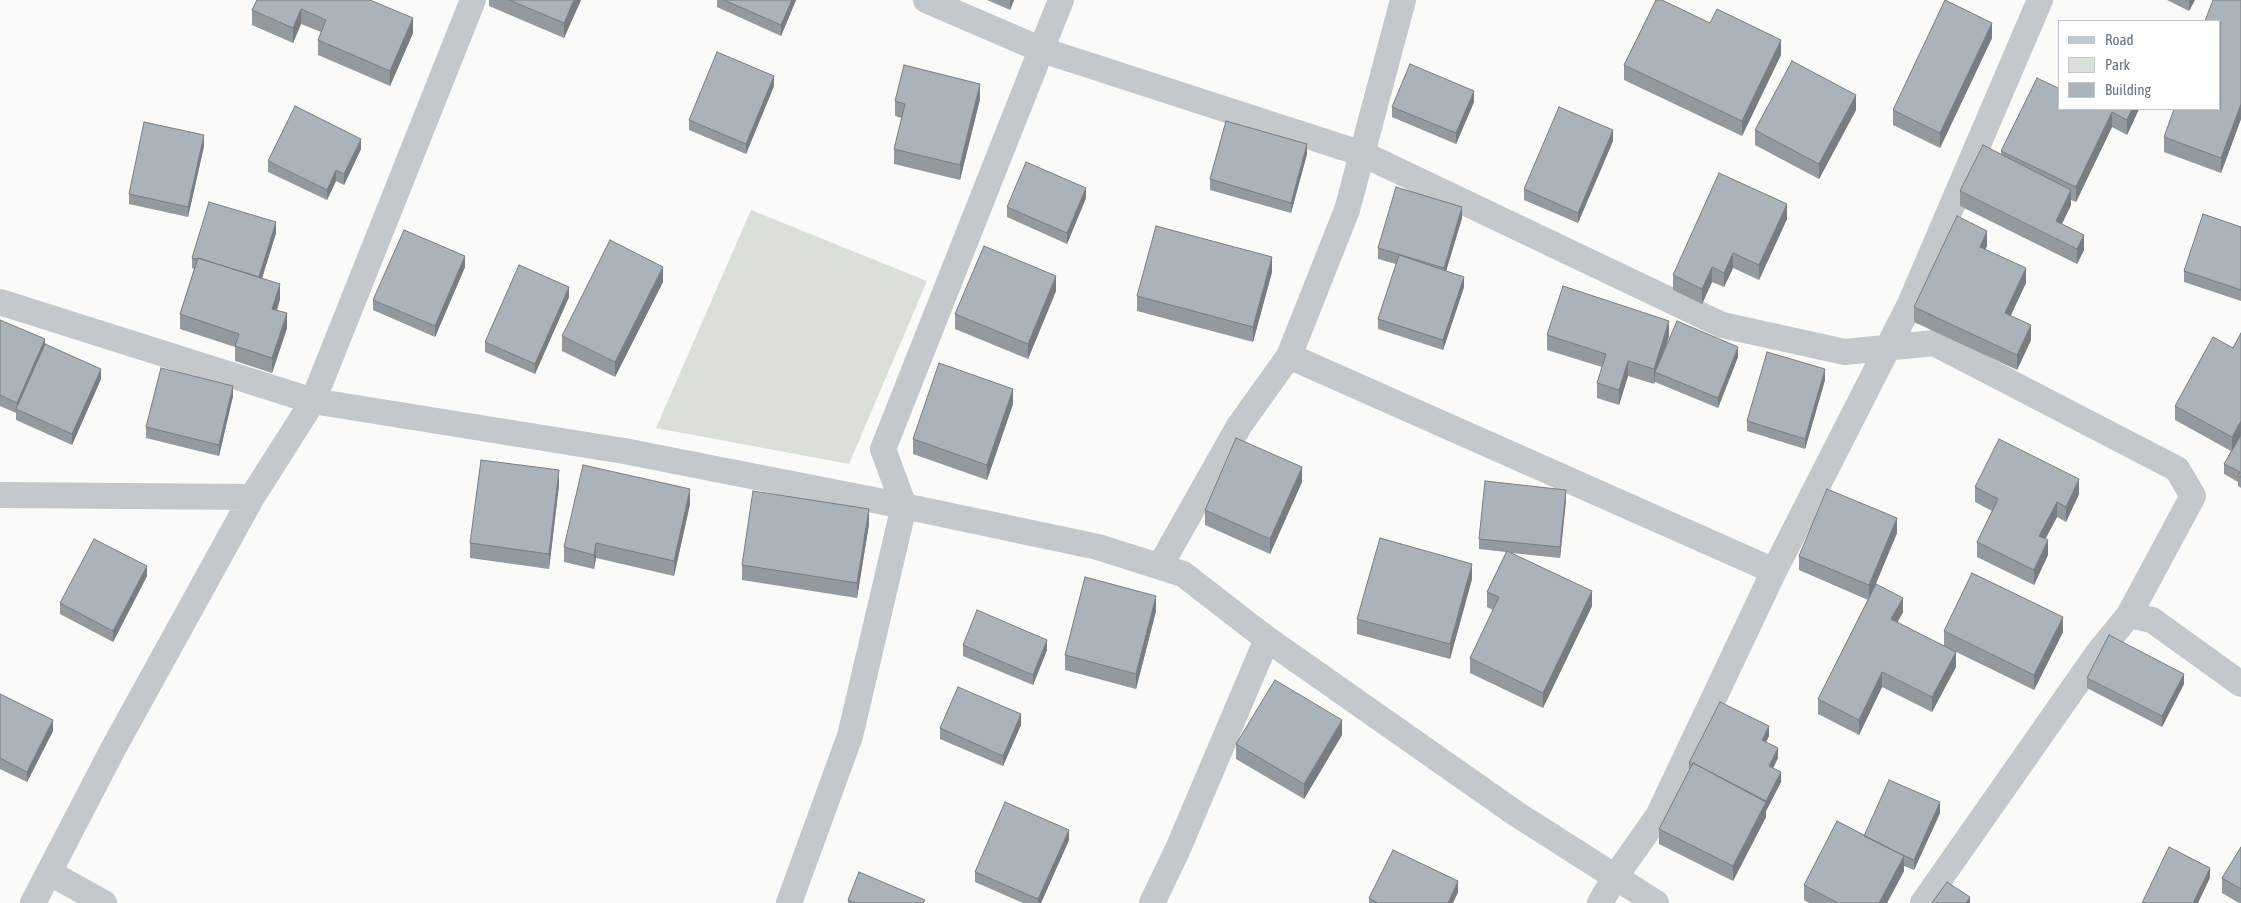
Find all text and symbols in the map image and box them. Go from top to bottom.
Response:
legend [2058,20,2221,110]
text: Road [2105,31,2134,48]
text: Park [2105,56,2130,73]
text: Building [2105,81,2151,98]

